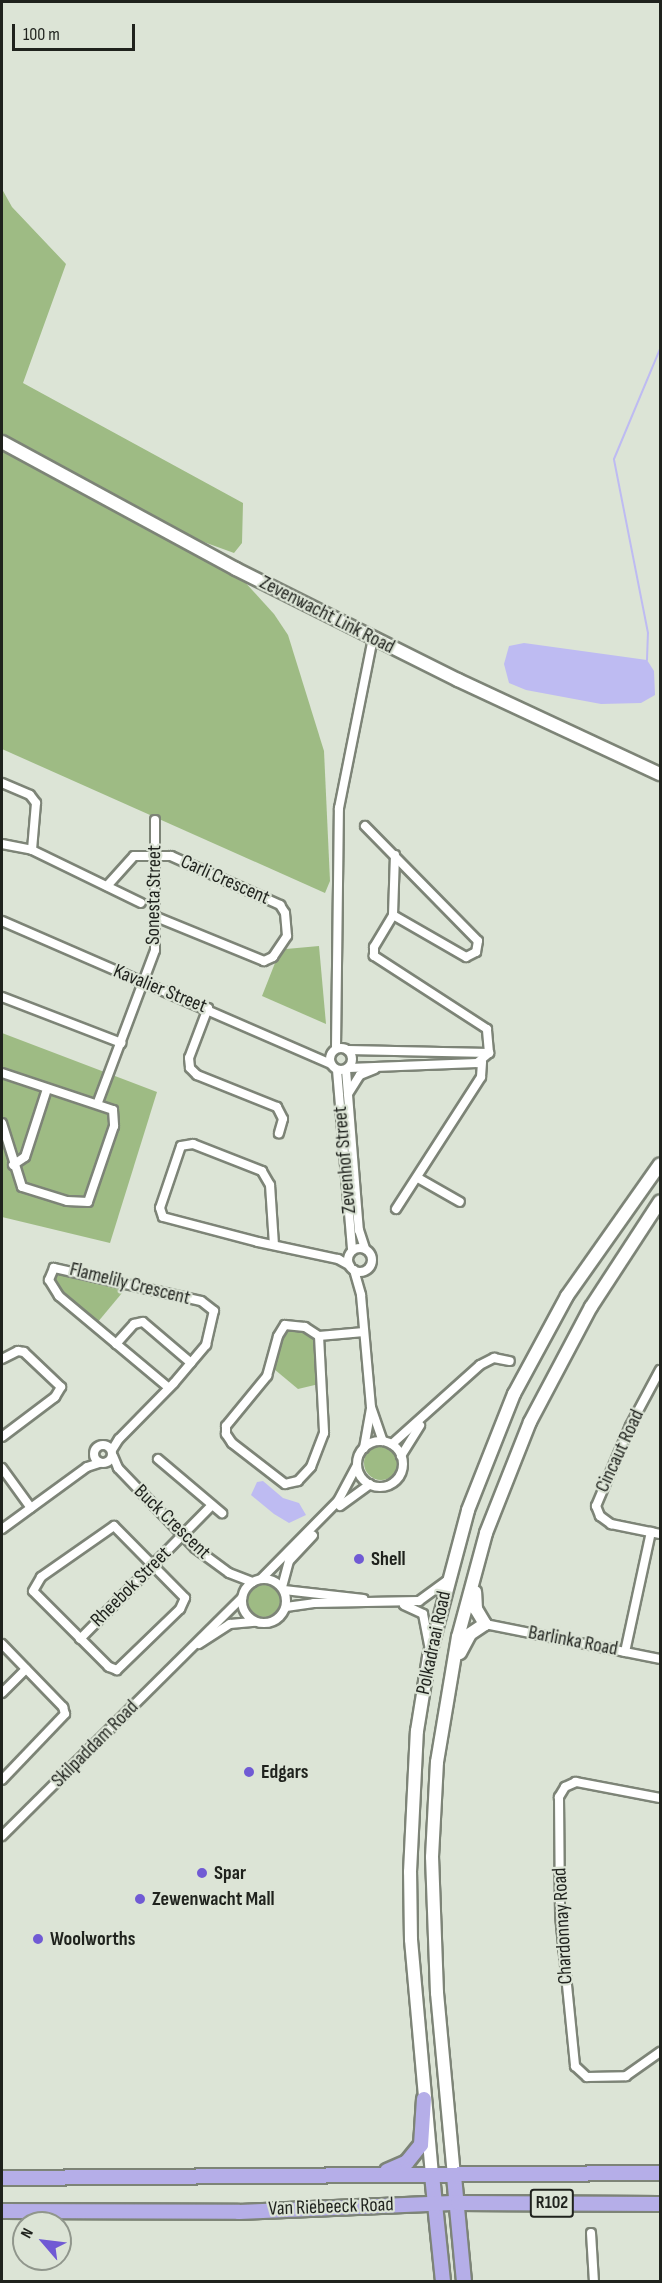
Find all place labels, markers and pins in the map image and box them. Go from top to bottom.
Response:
place label: Shell [371,1547,406,1571]
marker: Shell [352,1552,366,1566]
place label: Edgars [261,1760,308,1784]
marker: Edgars [242,1765,256,1779]
place label: Spar [214,1861,246,1885]
marker: Spar [195,1866,209,1880]
place label: Zewenwacht Mall [152,1887,275,1911]
marker: Zewenwacht Mall [133,1892,147,1906]
place label: Woolworths [50,1927,135,1951]
marker: Woolworths [31,1932,45,1946]

